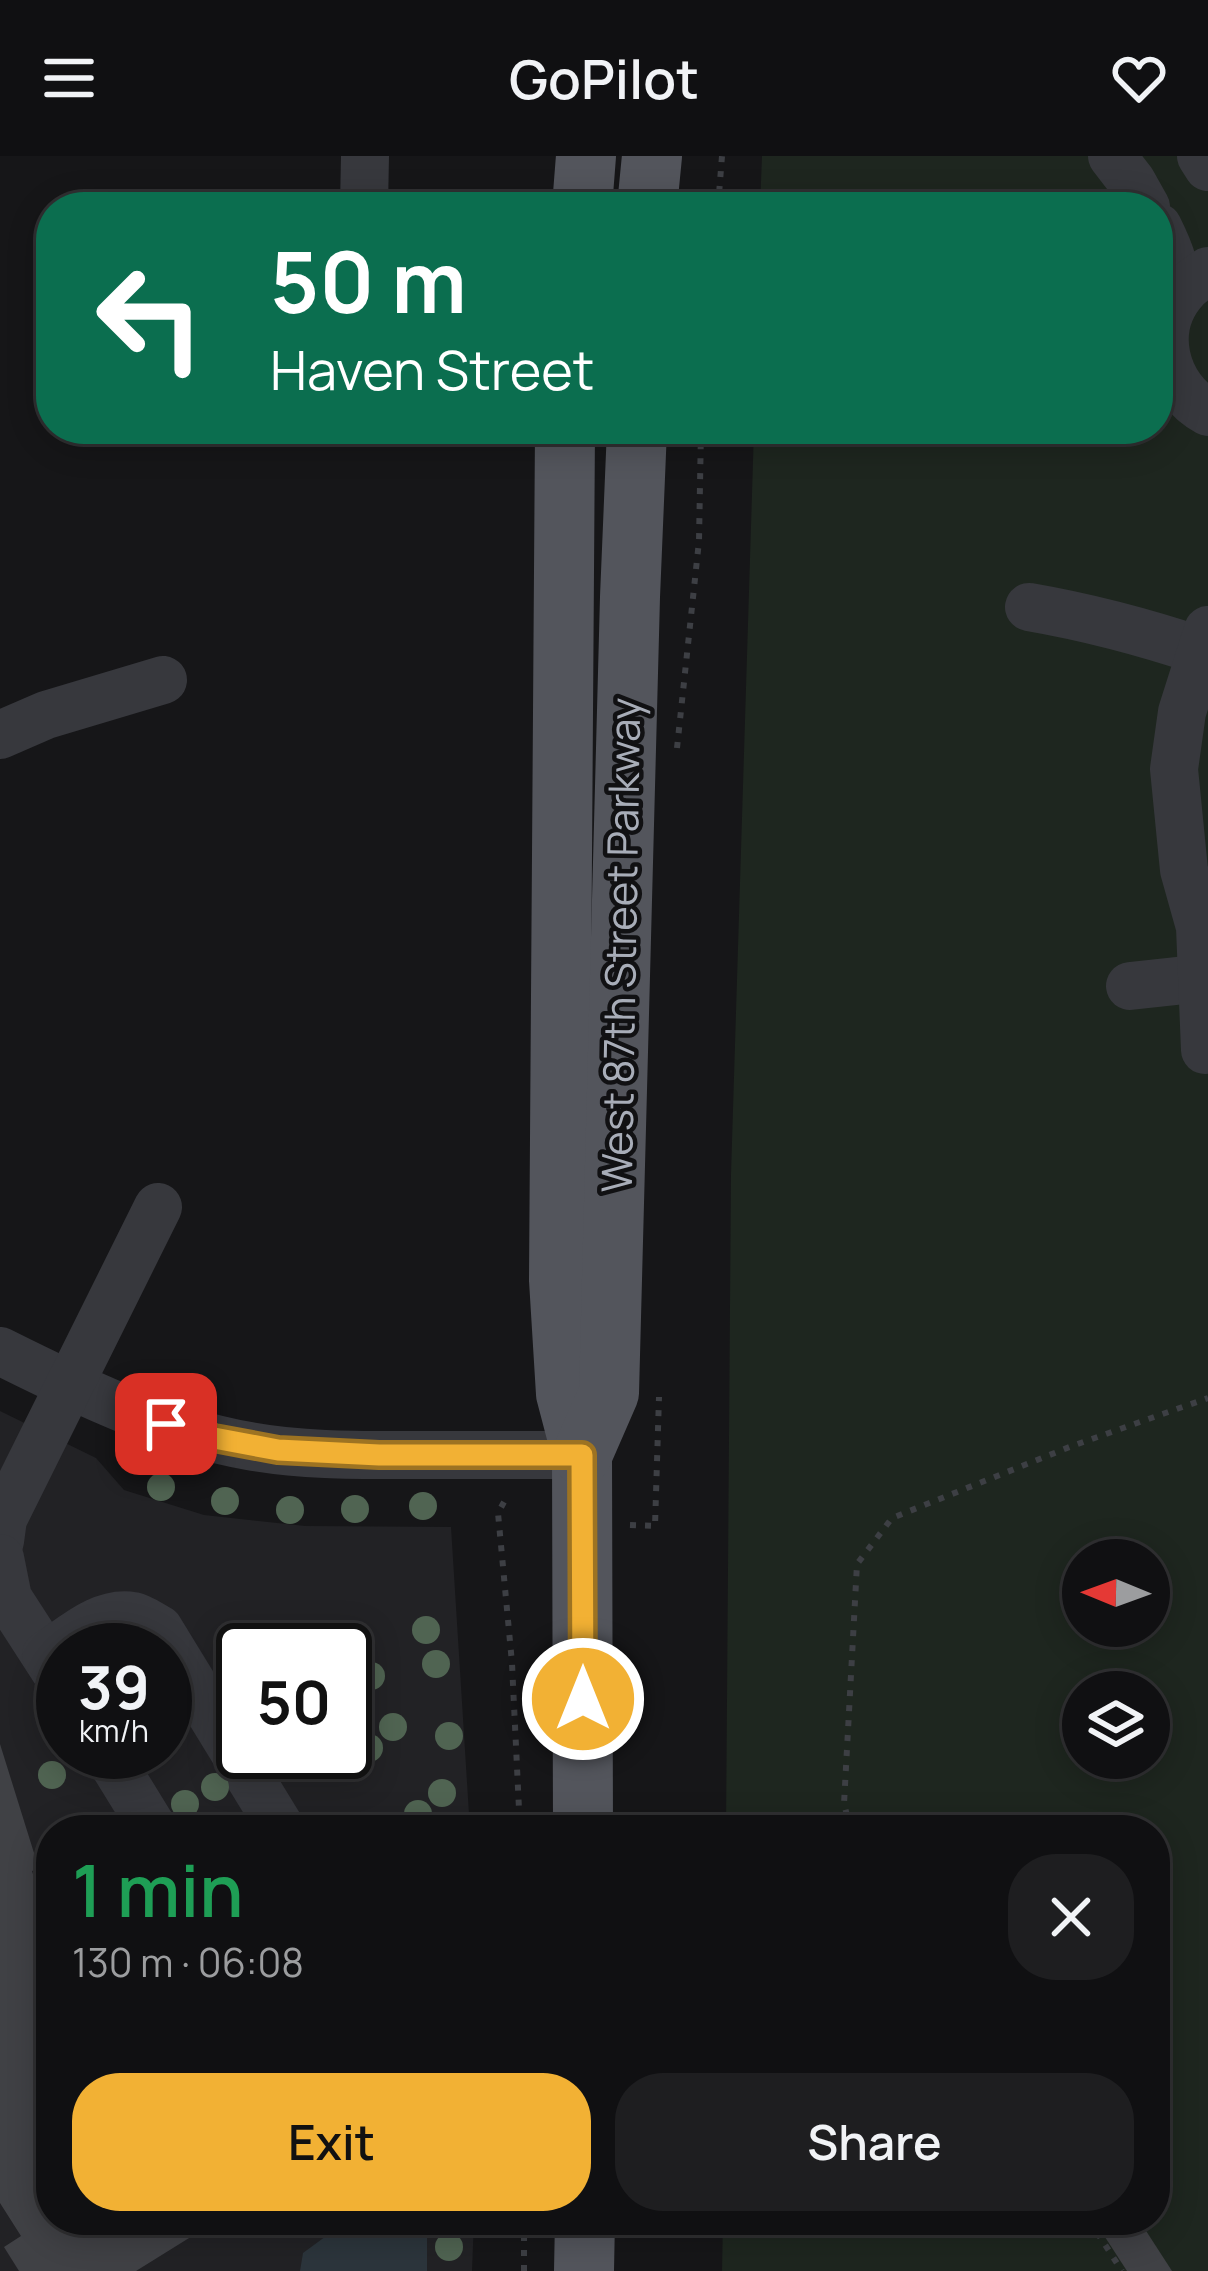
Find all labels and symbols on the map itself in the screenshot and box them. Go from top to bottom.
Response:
street label: West 87th Street Parkway [587,697,653,1193]
pin [115,1373,217,1475]
north arrow [1062,1539,1170,1647]
speed limit sign: 50 [216,1623,372,1779]
position arrow [520,1636,646,1762]

